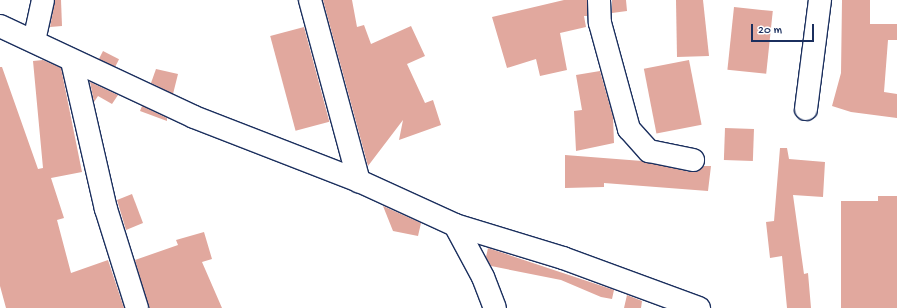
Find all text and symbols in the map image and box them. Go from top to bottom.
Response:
scale bar [753,16,816,42]
text: 20 m [758,24,782,38]

